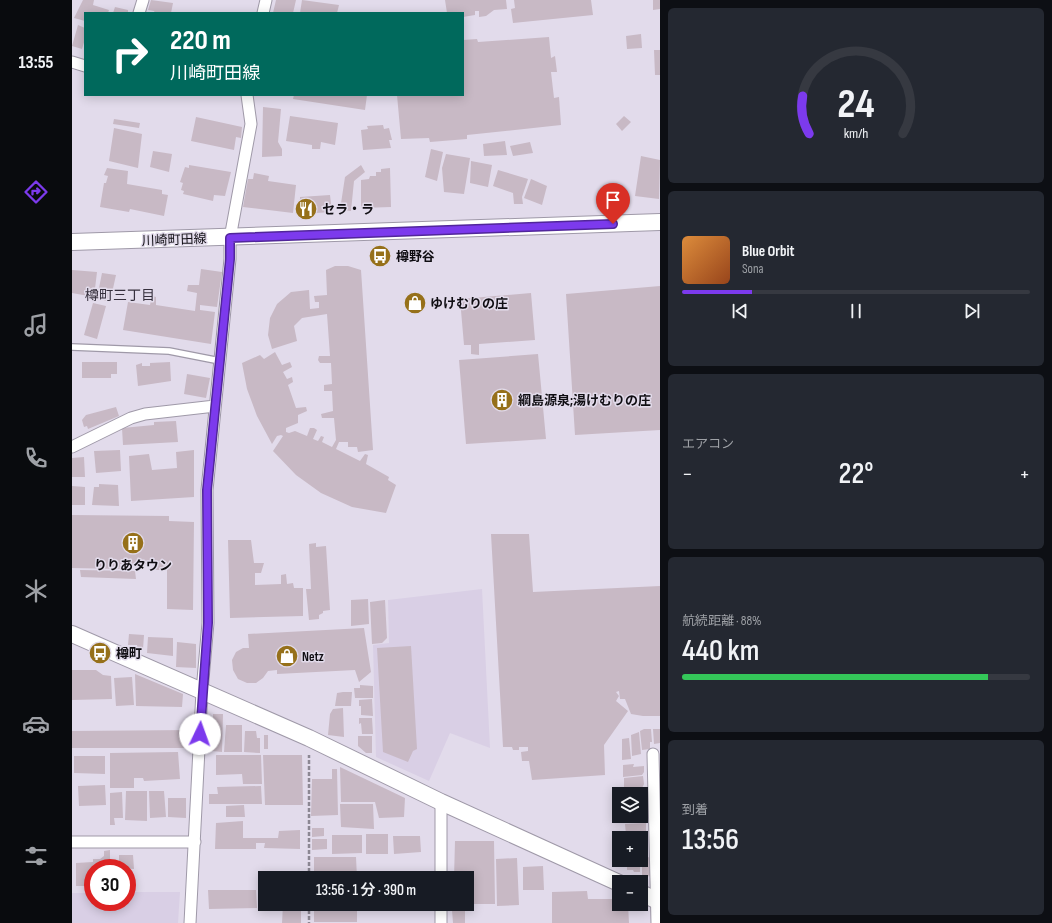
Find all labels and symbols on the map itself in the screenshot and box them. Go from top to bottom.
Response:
pin [596,183,630,224]
restaurant icon: セラ・ラ [293,196,319,222]
place label: セラ・ラ [322,202,374,218]
street label: 川崎町田線 [141,231,207,249]
bus stop icon: 樽野谷 [367,243,393,269]
place label: 樽野谷 [396,249,435,265]
district label: 樽町三丁目 [85,287,155,304]
shop icon: ゆけむりの庄 [402,290,428,316]
place label: ゆけむりの庄 [430,296,508,312]
building icon: 綱島源泉;湯けむりの庄 [489,387,515,413]
place label: 綱島源泉;湯けむりの庄 [518,393,651,409]
building icon: りりあタウン [120,530,146,556]
place label: りりあタウン [94,558,172,574]
bus stop icon: 樽町 [87,640,113,666]
shop icon: Netz [274,643,300,669]
place label: 樽町 [116,646,142,662]
place label: Netz [302,649,324,665]
position arrow [179,713,221,755]
speed limit sign: 30 [84,859,136,911]

